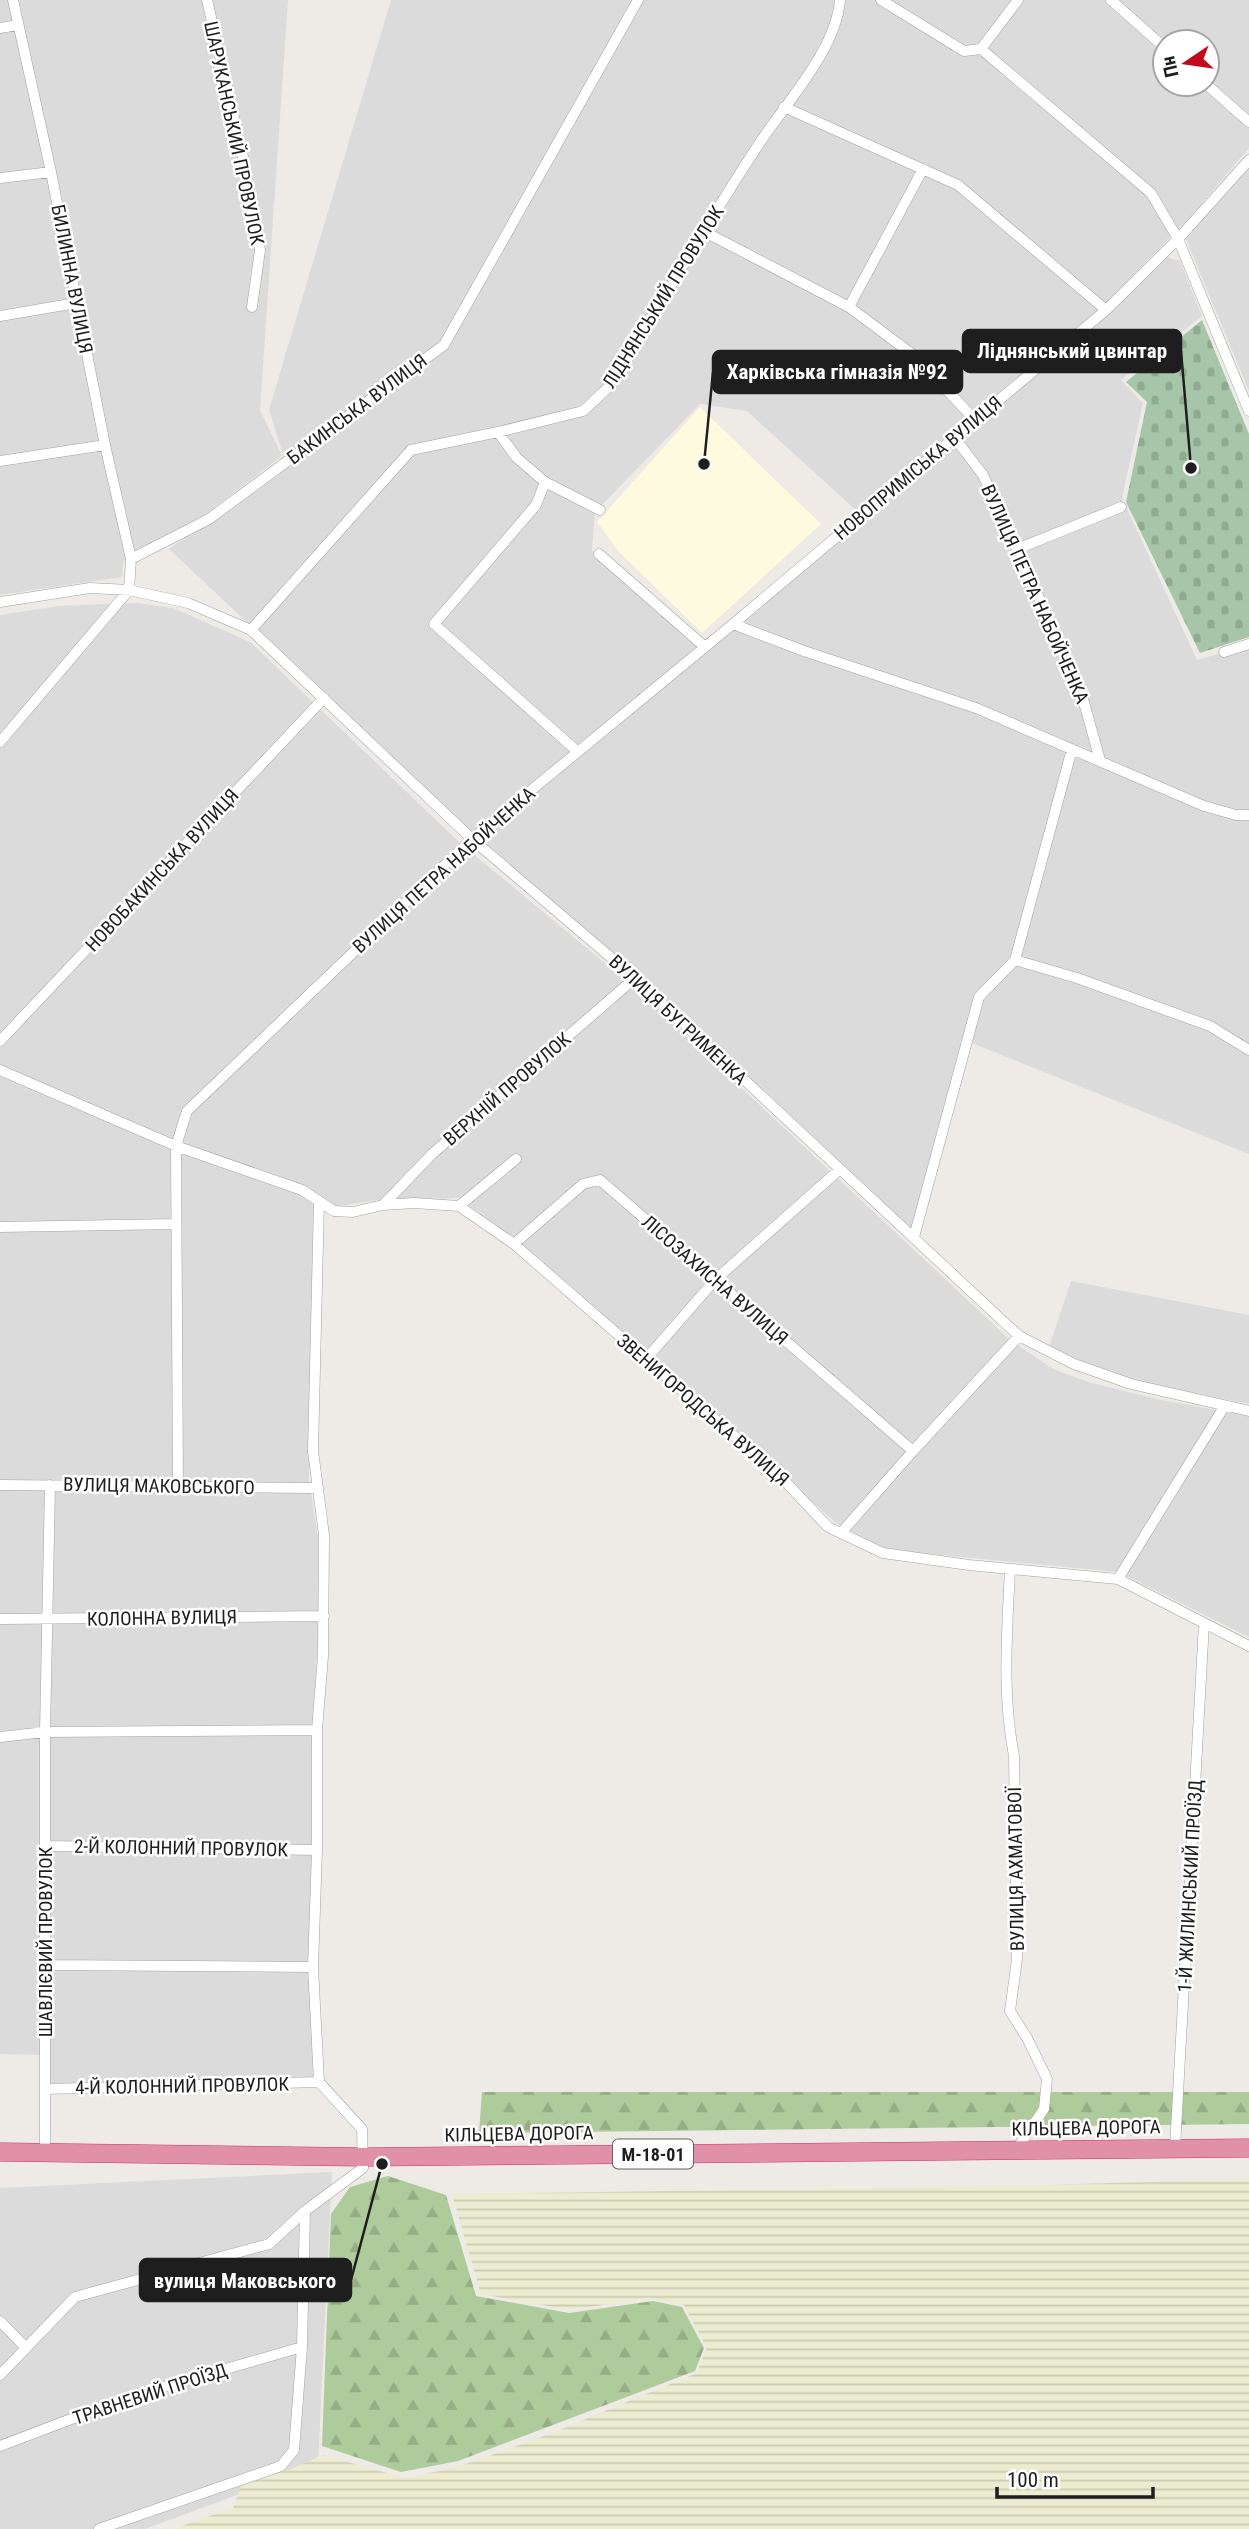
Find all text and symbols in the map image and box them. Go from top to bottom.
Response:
street label: ШАРУКАНСЬКИЙ ПРОВУЛОК [199,19,269,247]
north arrow [1151,28,1221,98]
text: Пн [1156,54,1184,80]
street label: ЛІДНЯНСЬКИЙ ПРОВУЛОК [597,201,729,393]
street label: БИЛИННА ВУЛИЦЯ [46,203,98,355]
callout: Ліднянський цвинтар [963,330,1181,372]
text: Ліднянський цвинтар [977,339,1167,363]
street label: БАКИНСЬКА ВУЛИЦЯ [282,349,432,469]
callout: Харківська гімназія №92 [713,351,962,393]
text: Харківська гімназія №92 [727,360,947,384]
street label: НОВОПРИМІСЬКА ВУЛИЦЯ [829,391,1007,545]
street label: ВУЛИЦЯ ПЕТРА НАБОЙЧЕНКА [976,481,1094,707]
street label: ВУЛИЦЯ ПЕТРА НАБОЙЧЕНКА [348,782,540,958]
street label: НОВОБАКИНСЬКА ВУЛИЦЯ [81,784,243,956]
street label: ВУЛИЦЯ БУГРИМЕНКА [604,950,752,1090]
street label: ВЕРХНІЙ ПРОВУЛОК [439,1027,576,1150]
street label: ЛІСОЗАХИСНА ВУЛИЦЯ [637,1210,793,1350]
street label: ЗВЕНИГОРОДСЬКА ВУЛИЦЯ [612,1329,794,1491]
street label: ВУЛИЦЯ МАКОВСЬКОГО [63,1473,255,1499]
street label: КОЛОННА ВУЛИЦЯ [87,1605,237,1631]
street label: 1-Й ЖИЛИНСЬКИЙ ПРОЇЗД [1173,1779,1207,1993]
street label: ВУЛИЦЯ АХМАТОВОЇ [1003,1785,1029,1951]
street label: 2-Й КОЛОННИЙ ПРОВУЛОК [74,1835,289,1861]
street label: ШАВЛІЄВИЙ ПРОВУЛОК [34,1846,57,2037]
street label: 4-Й КОЛОННИЙ ПРОВУЛОК [75,2073,290,2099]
street label: КІЛЬЦЕВА ДОРОГА [1011,2115,1161,2141]
street label: КІЛЬЦЕВА ДОРОГА [444,2121,594,2147]
road number: М-18-01 [613,2140,693,2168]
callout: вулиця Маковського [140,2259,351,2301]
text: вулиця Маковського [154,2269,336,2293]
street label: ТРАВНЕВИЙ ПРОЇЗД [70,2358,230,2430]
scale bar [997,2456,1153,2500]
text: 100 m [1007,2468,1059,2492]

